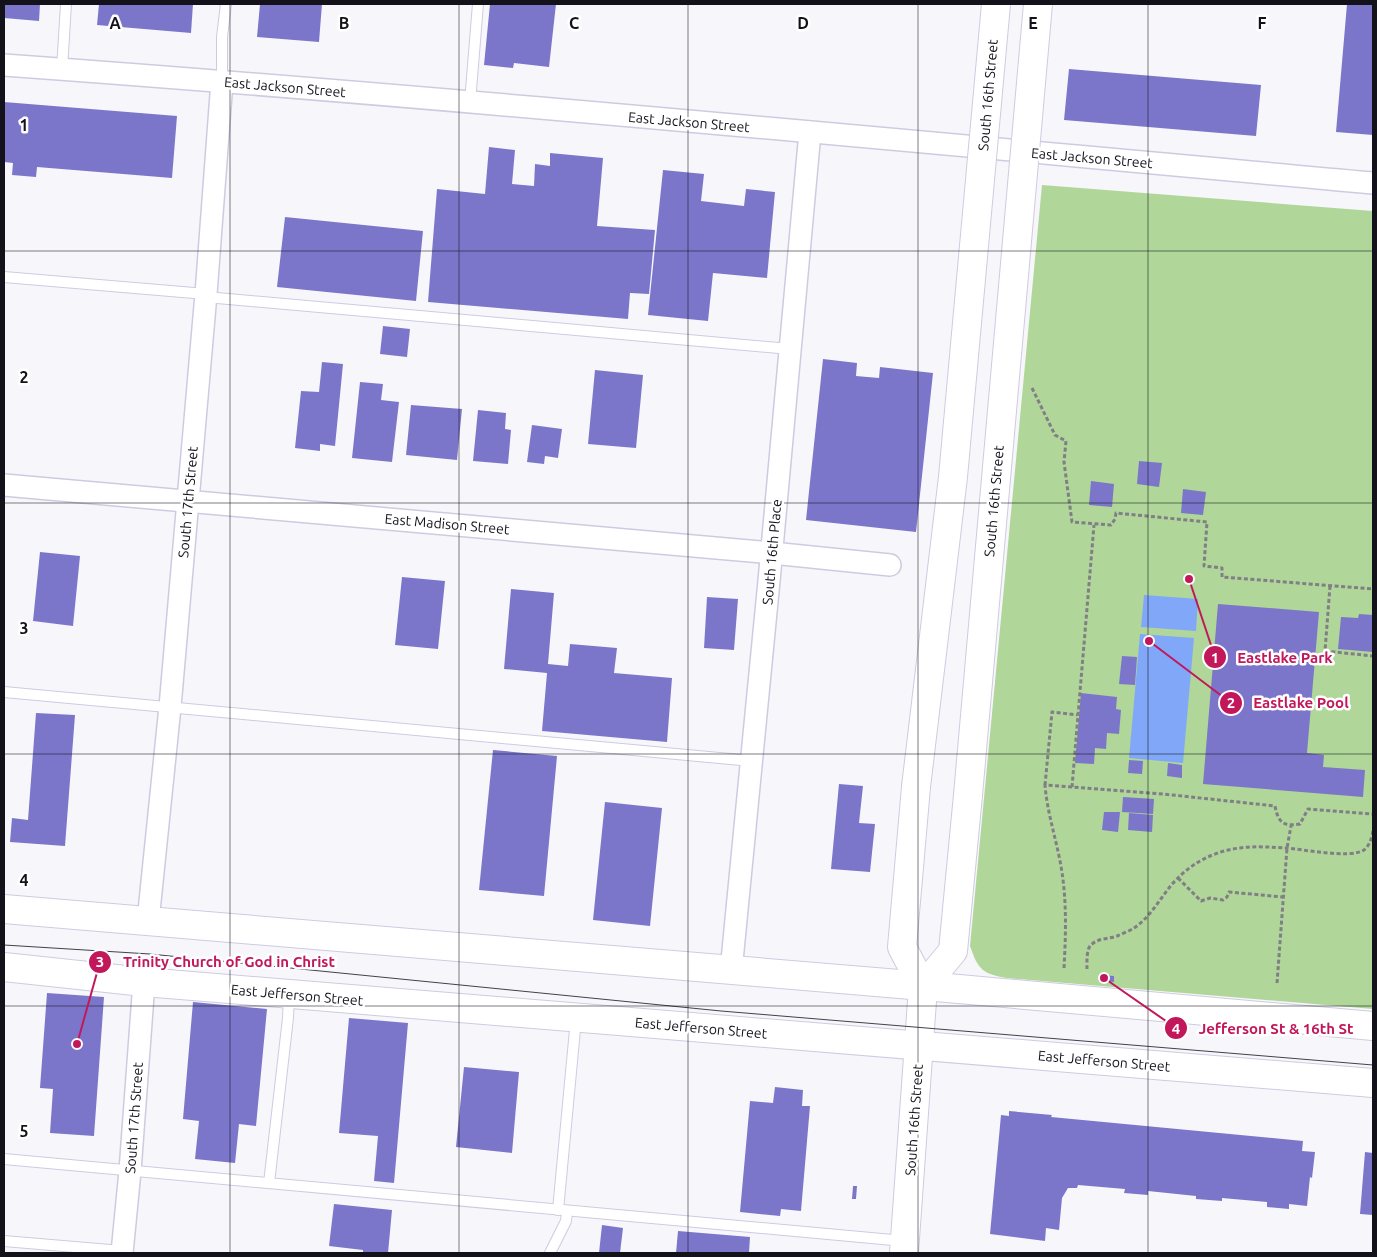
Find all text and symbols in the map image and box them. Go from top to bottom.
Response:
text: A [109,14,121,32]
text: B [339,14,349,32]
text: C [569,14,579,32]
text: D [797,14,809,32]
text: E [1028,14,1038,32]
text: F [1258,14,1267,32]
street label: South 16th Street [975,38,1001,151]
street label: East Jackson Street [224,74,347,100]
street label: East Jackson Street [628,109,751,135]
text: 1 [19,116,29,134]
street label: East Jackson Street [1031,145,1154,171]
text: 2 [19,368,29,386]
street label: South 16th Street [981,444,1007,557]
street label: South 17th Street [175,445,201,558]
street label: South 16th Place [759,498,785,606]
street label: East Madison Street [384,511,511,537]
text: 3 [19,619,29,637]
callout: Eastlake Park [1202,642,1343,672]
text: 1 [1211,649,1219,666]
text: Eastlake Park [1237,649,1333,666]
callout: Eastlake Pool [1219,688,1359,718]
text: 2 [1227,694,1235,711]
text: Eastlake Pool [1253,694,1349,711]
text: 4 [19,871,29,889]
callout: Trinity Church of God in Christ [88,947,345,977]
text: 3 [96,953,104,970]
text: Trinity Church of God in Christ [123,953,335,970]
street label: East Jefferson Street [230,981,364,1009]
callout: Jefferson St & 16th St [1164,1013,1364,1043]
street label: East Jefferson Street [634,1014,768,1042]
text: 4 [1172,1020,1180,1037]
text: Jefferson St & 16th St [1198,1020,1354,1037]
street label: East Jefferson Street [1037,1047,1171,1075]
street label: South 17th Street [122,1061,146,1174]
street label: South 16th Street [902,1063,926,1176]
text: 5 [19,1122,29,1140]

